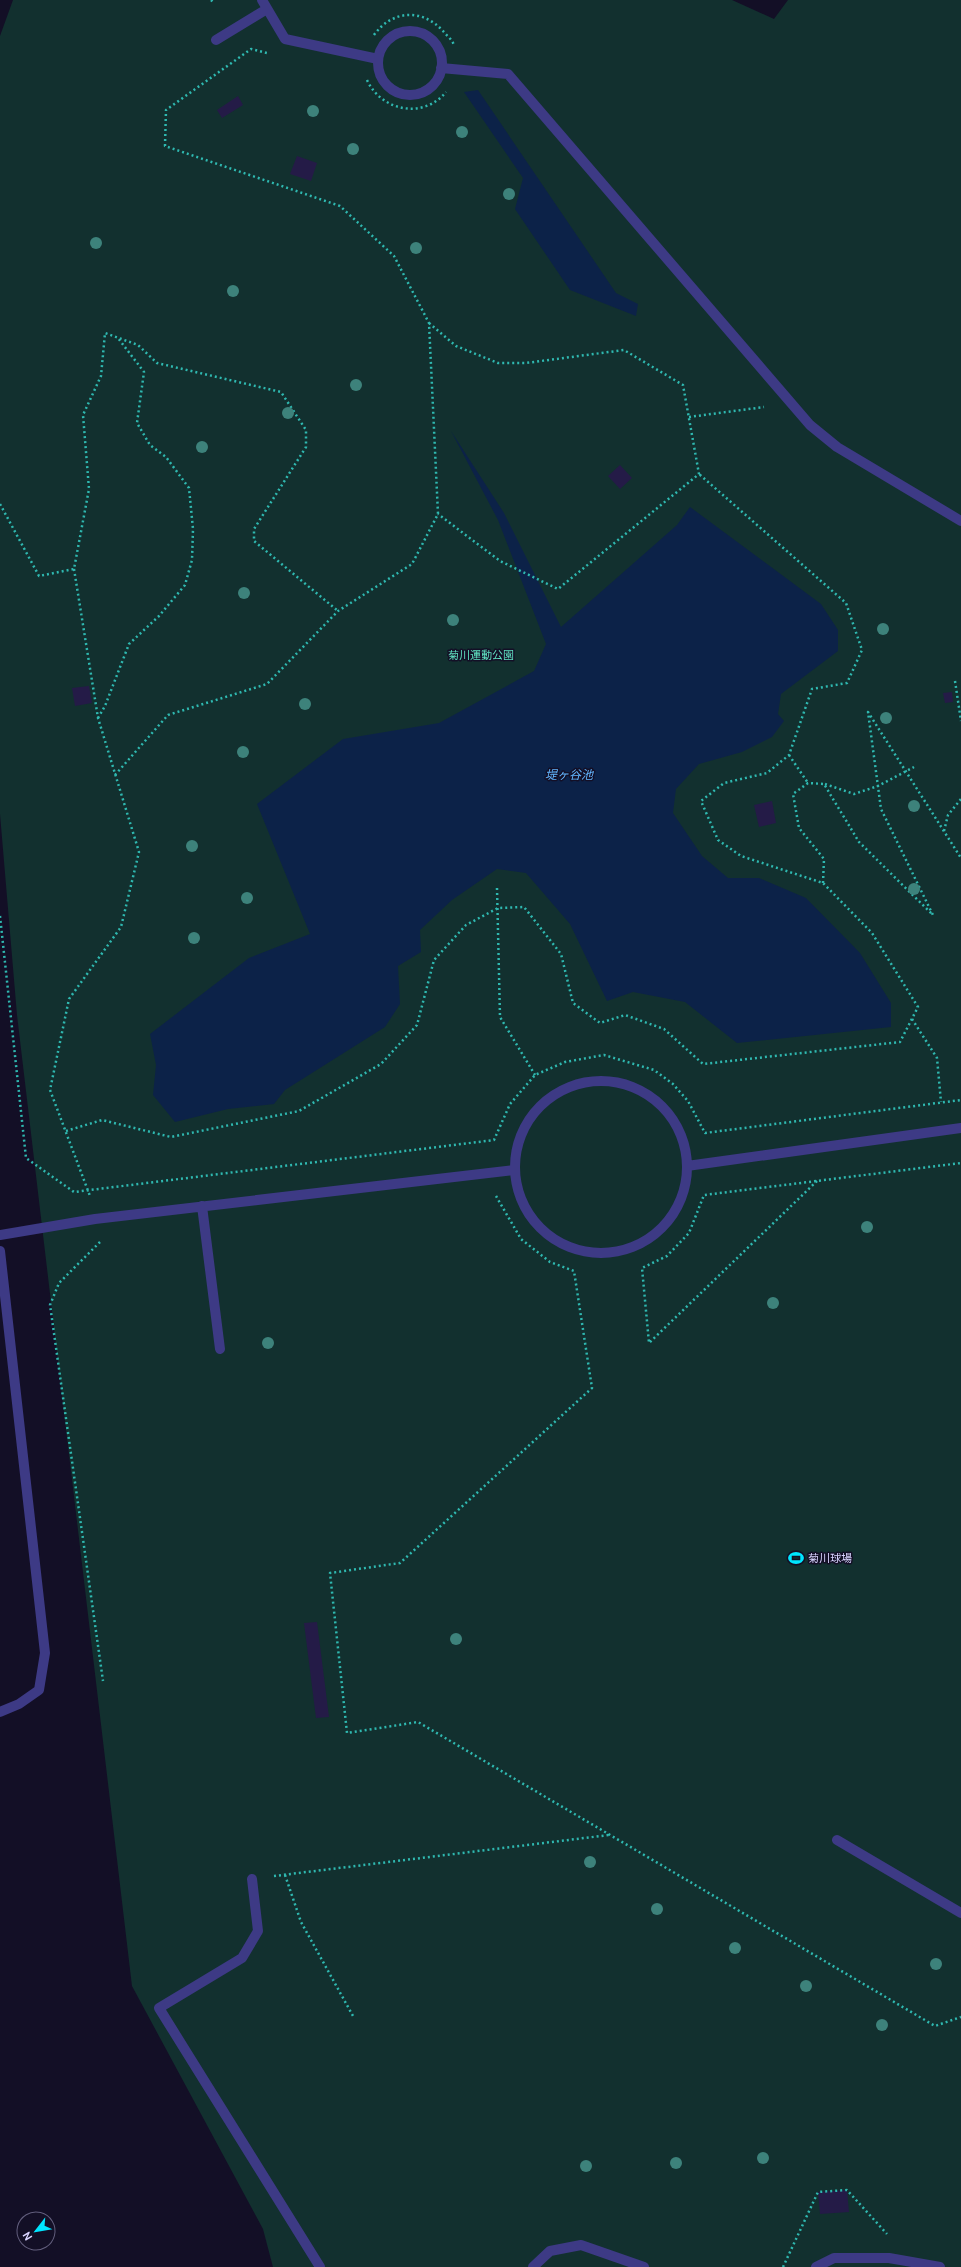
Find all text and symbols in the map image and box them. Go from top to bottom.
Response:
park label: 菊川運動公園 [448,648,514,662]
water label: 堤ヶ谷池 [545,767,594,782]
sports icon: 菊川球場 [787,1549,805,1567]
place label: 菊川球場 [808,1551,852,1565]
north arrow [16,2211,56,2251]
text: N [19,2229,35,2243]

